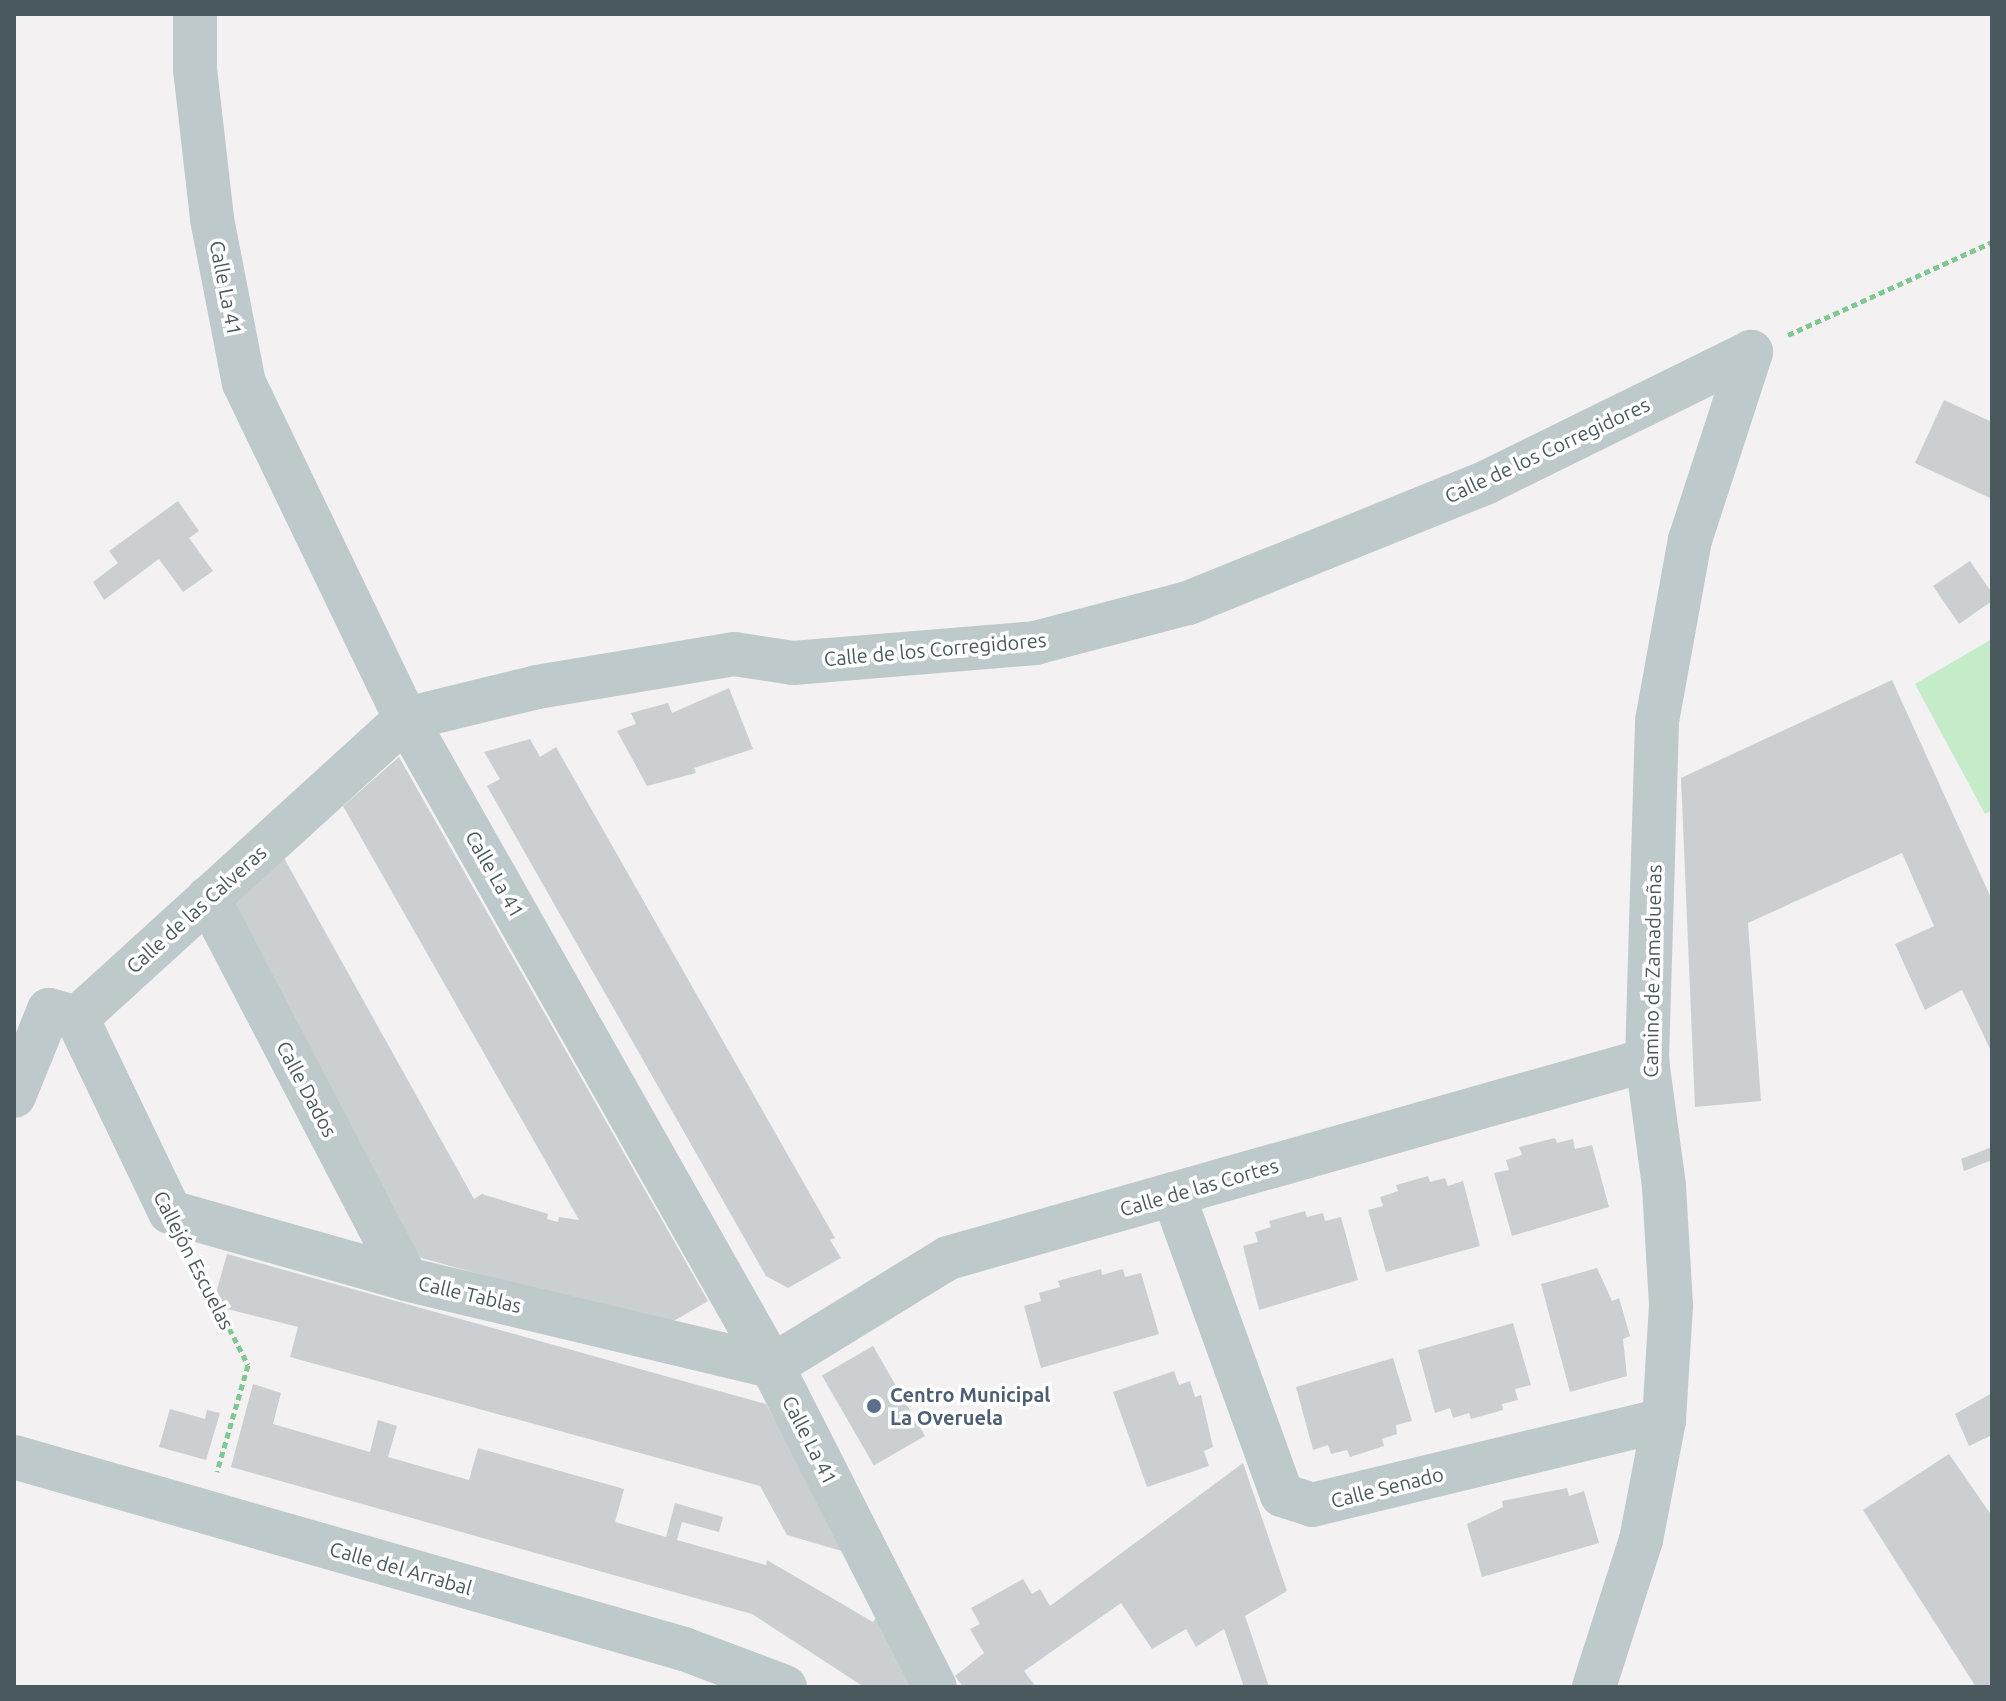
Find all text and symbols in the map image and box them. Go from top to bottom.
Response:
street label: Calle La 41 [205,238,247,338]
street label: Calle de los Corregidores [1441,392,1653,508]
street label: Calle de los Corregidores [823,627,1047,671]
street label: Calle La 41 [461,826,529,922]
street label: Calle de las Calveras [121,840,271,978]
street label: Camino de Zamadueñas [1638,864,1666,1078]
street label: Calle Dados [272,1037,342,1141]
street label: Calle de las Cortes [1117,1153,1281,1221]
street label: Callejón Escuelas [149,1187,239,1333]
street label: Calle Tablas [416,1270,524,1318]
place label: Centro Municipal La Overuela [890,1382,1050,1429]
street label: Calle La 41 [777,1392,843,1488]
marker: Centro Municipal La Overuela [865,1397,883,1415]
street label: Calle Senado [1328,1461,1446,1513]
street label: Calle del Arrabal [327,1536,475,1600]

